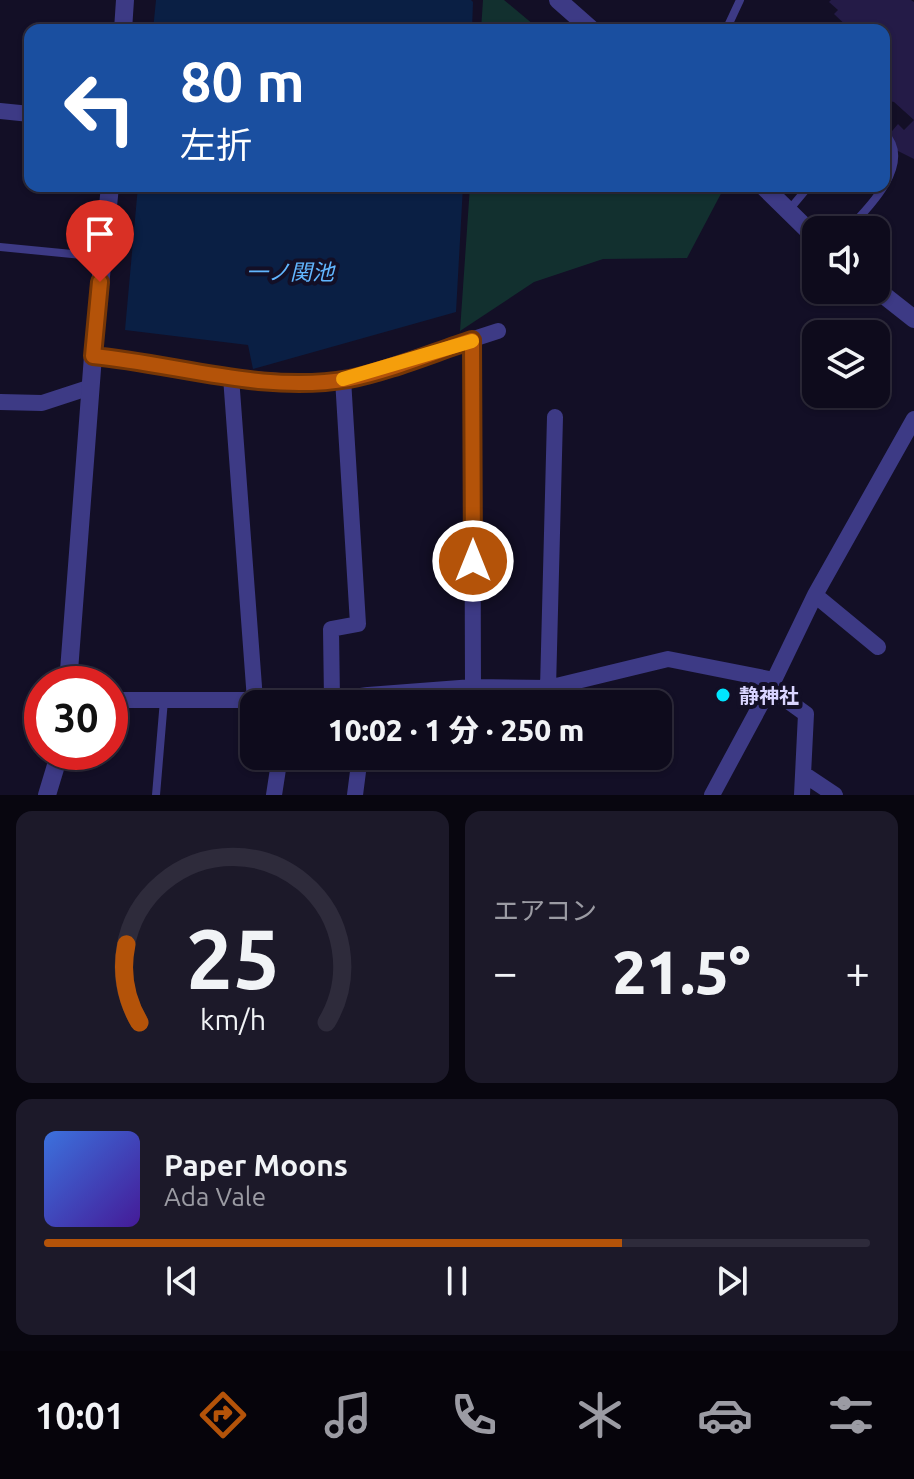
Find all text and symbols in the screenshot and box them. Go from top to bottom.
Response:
text: 80 m [180,50,305,113]
icon: left [48,56,152,160]
text: 左折 [180,124,252,165]
pin [66,200,134,282]
icon: arrive [78,212,122,256]
map controls [802,216,890,408]
button: sound [802,216,890,304]
water label: 一ノ関池 [246,259,336,284]
button: layers [802,320,890,408]
position arrow [431,519,515,603]
speed limit sign: 30 [24,666,128,770]
place label: 静神社 [739,684,799,707]
marker: 静神社 [714,686,732,704]
text: 10:02 · 1 分 · 250 m [328,713,584,747]
text: エアコン [493,896,597,925]
text: 25 [186,911,279,1005]
text: 21.5° [612,938,751,1005]
text: − [493,947,518,996]
text: + [845,947,870,996]
text: km/h [200,1003,266,1035]
text: Paper Moons [164,1148,348,1182]
text: Ada Vale [164,1182,266,1211]
icon: previous [160,1259,204,1303]
icon: pause [435,1259,479,1303]
icon: next [710,1259,754,1303]
icon: directions [195,1387,251,1443]
icon: music [320,1387,376,1443]
icon: phone [446,1387,502,1443]
icon: climate [572,1387,628,1443]
icon: car [697,1387,753,1443]
icon: filters [823,1387,879,1443]
text: 10:01 [35,1395,125,1436]

